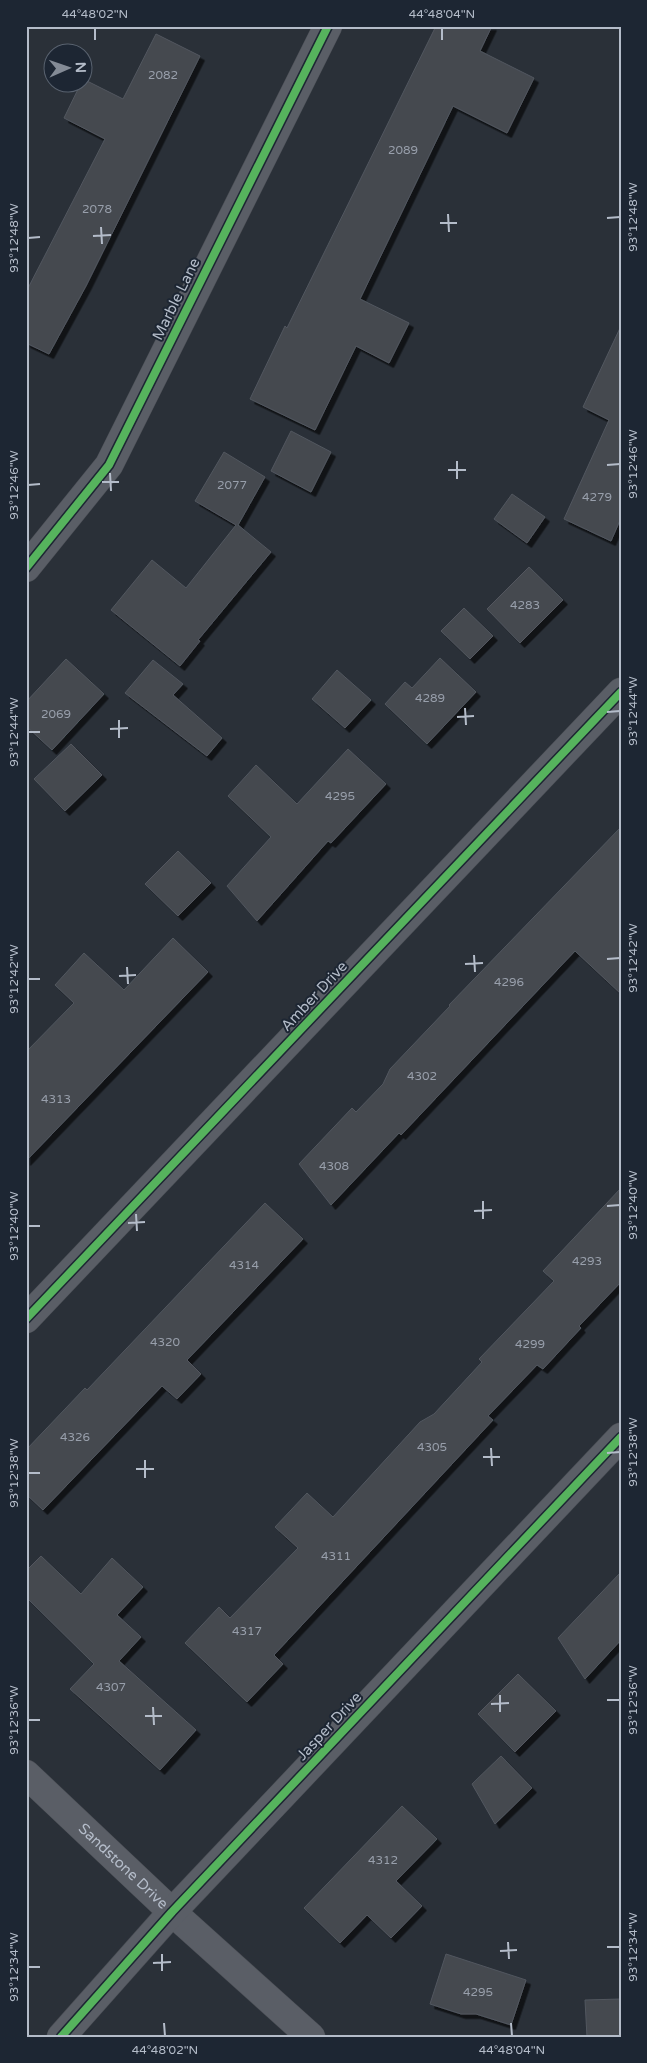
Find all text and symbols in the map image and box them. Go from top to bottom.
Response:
text: 44°48'02"N [62,7,128,21]
text: 44°48'04"N [409,7,475,21]
north arrow [42,42,92,92]
text: N [72,62,89,73]
house number: 2082 [148,68,178,82]
house number: 2089 [388,143,418,157]
text: 93°12'48"W [626,182,640,252]
house number: 2078 [82,202,112,216]
text: 93°12'48"W [7,203,21,273]
street label: Marble Lane [148,255,204,343]
text: 93°12'46"W [626,429,640,499]
text: 93°12'46"W [7,450,21,520]
house number: 2077 [217,478,247,492]
house number: 4279 [582,490,612,504]
house number: 4283 [510,598,540,612]
text: 93°12'44"W [626,676,640,746]
house number: 4289 [415,691,445,705]
text: 93°12'44"W [7,697,21,767]
house number: 2069 [41,707,71,721]
house number: 4295 [325,789,355,803]
text: 93°12'42"W [626,923,640,993]
text: 93°12'42"W [7,944,21,1014]
street label: Amber Drive [277,957,351,1035]
house number: 4296 [494,975,524,989]
house number: 4302 [407,1069,437,1083]
house number: 4313 [41,1092,71,1106]
house number: 4308 [319,1159,349,1173]
text: 93°12'40"W [626,1170,640,1240]
text: 93°12'40"W [7,1191,21,1261]
house number: 4293 [572,1254,602,1268]
house number: 4314 [229,1258,260,1272]
house number: 4320 [150,1335,181,1349]
house number: 4299 [515,1337,545,1351]
text: 93°12'38"W [626,1417,640,1487]
house number: 4326 [60,1430,90,1444]
text: 93°12'38"W [7,1438,21,1508]
house number: 4305 [417,1440,447,1454]
house number: 4311 [321,1549,351,1563]
house number: 4317 [232,1624,262,1638]
text: 93°12'36"W [626,1665,640,1735]
house number: 4307 [96,1680,126,1694]
text: 93°12'36"W [7,1685,21,1755]
street label: Jasper Drive [293,1688,365,1764]
street label: Sandstone Drive [75,1819,172,1913]
house number: 4312 [368,1853,398,1867]
text: 93°12'34"W [626,1912,640,1982]
text: 93°12'34"W [7,1932,21,2002]
house number: 4295 [463,1985,493,1999]
text: 44°48'02"N [132,2043,198,2057]
text: 44°48'04"N [479,2043,545,2057]

